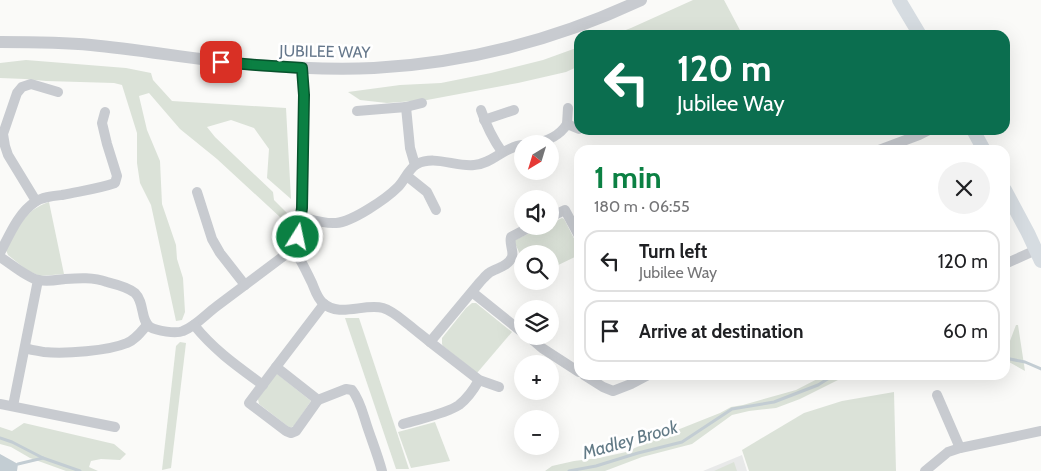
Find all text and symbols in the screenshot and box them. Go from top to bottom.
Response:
pin [200,41,242,83]
street label: JUBILEE WAY [278,41,372,62]
text: 120 m [677,47,771,90]
icon: arrive [207,48,235,76]
icon: left [594,50,659,115]
text: Jubilee Way [677,90,785,117]
north arrow [514,135,559,180]
map controls [514,135,559,455]
text: 1 min [594,159,662,196]
button: close [938,162,990,214]
button: sound [514,190,559,235]
text: 180 m · 06:55 [594,197,690,216]
position arrow [271,210,323,262]
text: Turn left [639,240,707,263]
button: search [514,245,559,290]
icon: left [596,247,624,275]
text: 120 m [938,250,988,273]
text: Jubilee Way [639,263,717,282]
button: layers [514,300,559,345]
icon: arrive [596,317,624,345]
text: Arrive at destination [639,320,803,343]
text: 60 m [943,320,988,343]
button: + [514,355,559,400]
button: − [514,410,559,455]
water label: Madley Brook [579,416,682,464]

